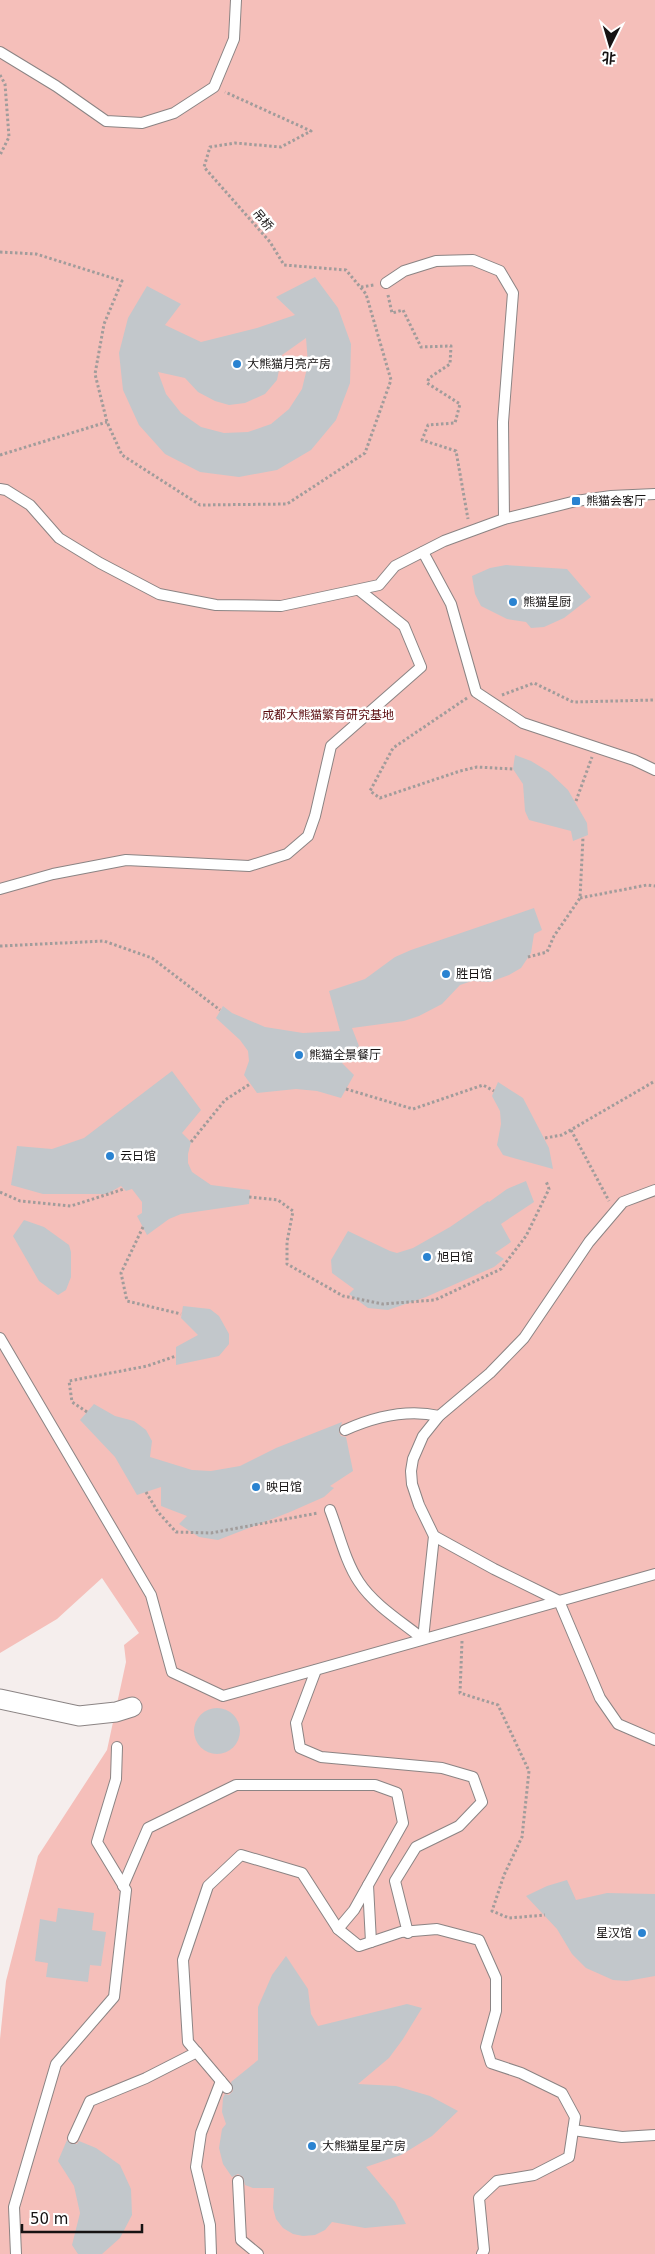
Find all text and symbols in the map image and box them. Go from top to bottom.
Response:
north arrow [585,20,635,70]
text: 北 [601,49,617,67]
street label: 吊桥 [250,206,276,234]
place label: 大熊猫月亮产房 [247,357,331,371]
marker: 大熊猫月亮产房 [231,358,243,370]
place label: 熊猫会客厅 [586,494,646,508]
marker: 熊猫会客厅 [570,495,582,507]
place label: 熊猫星厨 [523,595,571,609]
marker: 熊猫星厨 [507,596,519,608]
park label: 成都大熊猫繁育研究基地 [262,708,394,722]
place label: 胜日馆 [456,967,492,981]
marker: 胜日馆 [440,968,452,980]
place label: 熊猫全景餐厅 [309,1048,381,1062]
marker: 熊猫全景餐厅 [293,1049,305,1061]
place label: 云日馆 [120,1149,156,1163]
marker: 云日馆 [104,1150,116,1162]
place label: 旭日馆 [437,1250,473,1264]
marker: 旭日馆 [421,1251,433,1263]
place label: 映日馆 [266,1480,302,1494]
marker: 映日馆 [250,1481,262,1493]
place label: 星汉馆 [596,1926,632,1940]
marker: 星汉馆 [636,1927,648,1939]
place label: 大熊猫星星产房 [322,2139,406,2153]
marker: 大熊猫星星产房 [306,2140,318,2152]
scale bar [22,2202,142,2234]
text: 50 m [30,2210,68,2228]

